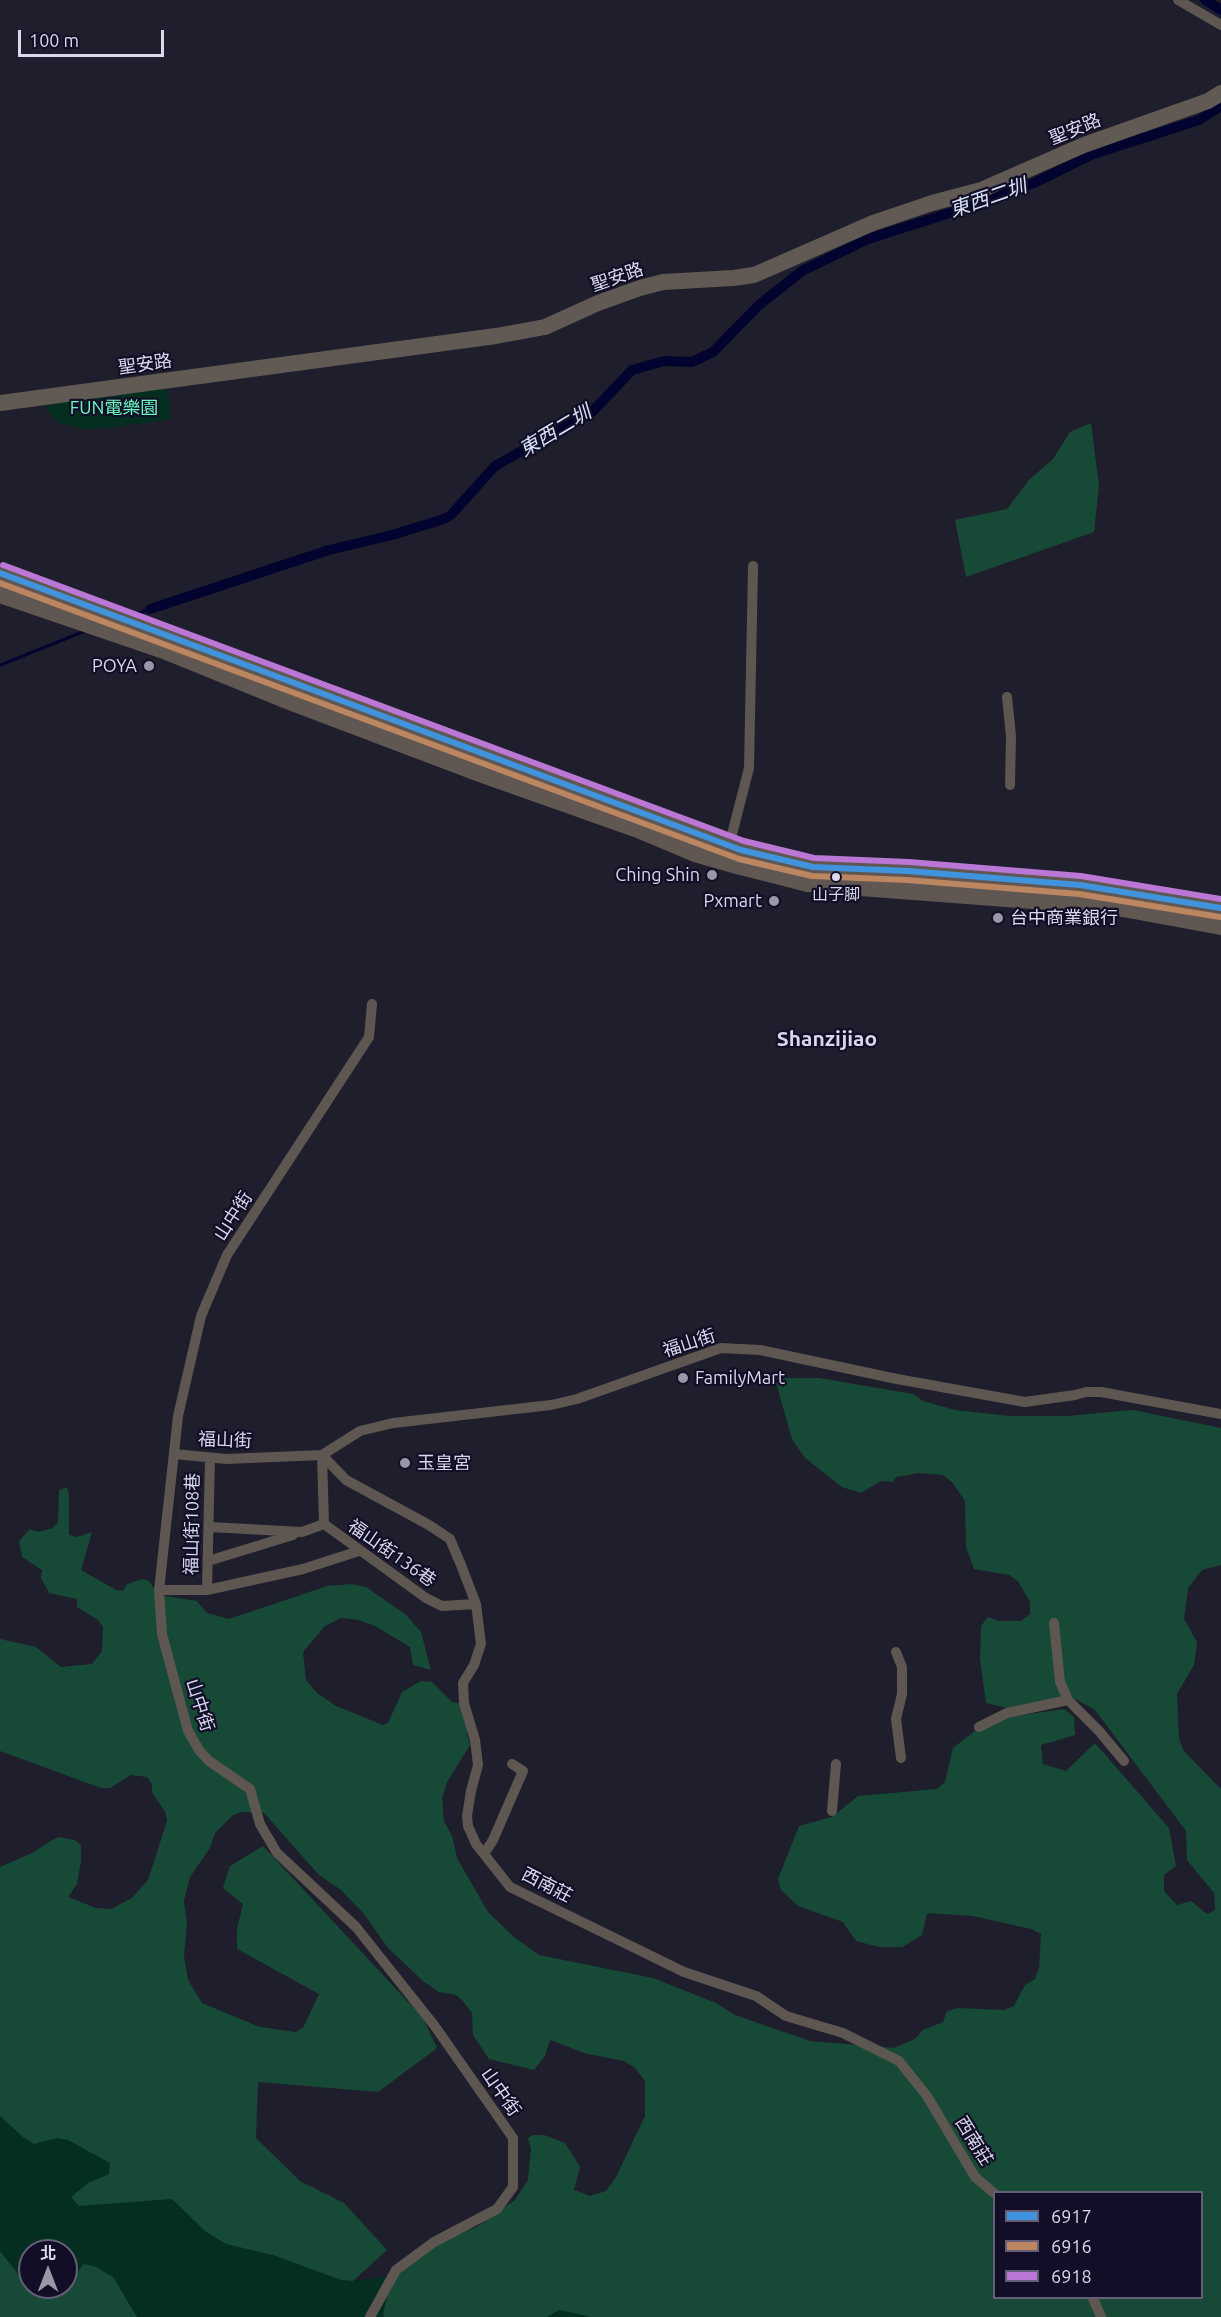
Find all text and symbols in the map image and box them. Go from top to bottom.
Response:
scale bar [21,18,166,56]
text: 100 m [29,30,79,50]
street label: 聖安路 [1046,109,1104,149]
water label: 東西二圳 [946,174,1030,222]
street label: 聖安路 [588,258,646,296]
street label: 聖安路 [117,350,173,378]
park label: FUN電樂園 [70,397,158,419]
water label: 東西二圳 [515,400,595,462]
place label: POYA [92,655,137,677]
marker: POYA [142,659,156,673]
place label: Ching Shin [615,864,700,886]
marker: Ching Shin [705,868,719,882]
marker: 山子脚 [830,871,842,883]
place label: 山子脚 [812,885,860,905]
place label: Pxmart [703,890,762,912]
marker: Pxmart [767,894,781,908]
place label: 台中商業銀行 [1010,907,1118,929]
marker: 台中商業銀行 [991,911,1005,925]
district label: Shanzijiao [777,1026,877,1052]
street label: 山中街 [209,1187,257,1245]
street label: 福山街 [660,1324,718,1362]
place label: FamilyMart [695,1367,785,1389]
marker: FamilyMart [676,1371,690,1385]
street label: 福山街 [198,1428,252,1452]
place label: 玉皇宮 [417,1452,471,1474]
marker: 玉皇宮 [398,1456,412,1470]
street label: 福山街108巷 [180,1473,204,1575]
street label: 福山街136巷 [344,1515,440,1591]
street label: 山中街 [181,1676,219,1734]
street label: 西南莊 [518,1863,576,1907]
street label: 山中街 [477,2064,525,2120]
street label: 西南莊 [951,2112,997,2170]
legend [993,2191,1203,2299]
text: 6917 [1051,2206,1092,2226]
text: 6916 [1051,2236,1092,2256]
north arrow [18,2239,78,2299]
text: 北 [40,2244,56,2262]
text: 6918 [1051,2266,1092,2286]

